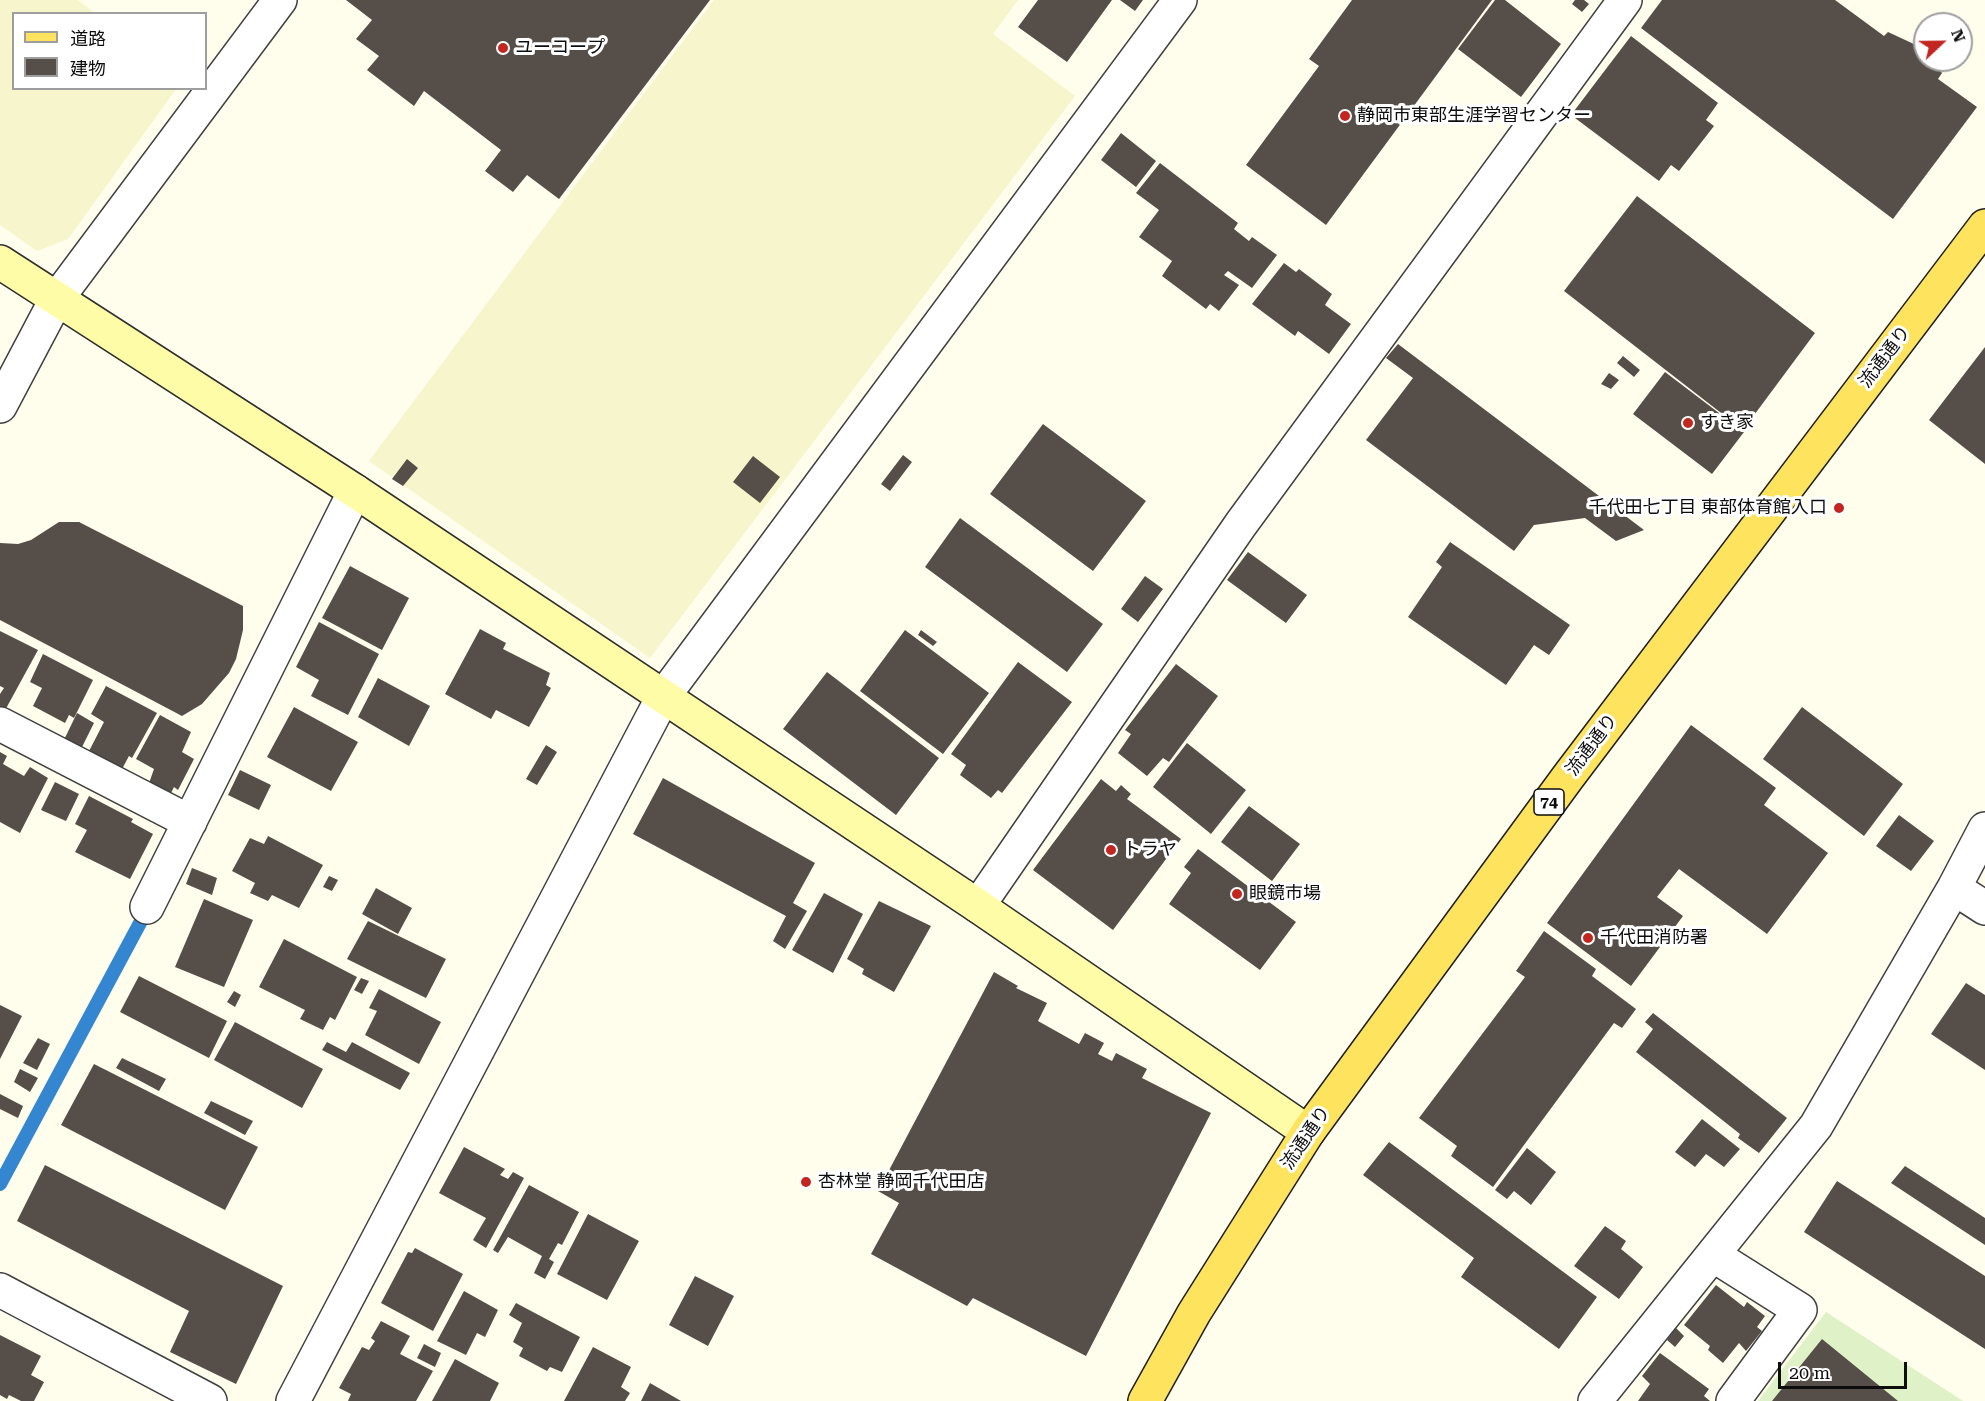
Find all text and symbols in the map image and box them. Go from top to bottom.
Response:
legend [12,12,207,90]
north arrow [1913,12,1973,72]
text: N [1947,27,1969,45]
text: 道路 [70,28,106,49]
place label: ユーコープ [515,37,605,59]
marker: ユーコープ [496,41,510,55]
text: 建物 [70,58,106,79]
place label: 静岡市東部生涯学習センター [1357,105,1591,127]
marker: 静岡市東部生涯学習センター [1338,109,1352,123]
street label: 流通通り [1855,322,1915,392]
place label: すき家 [1700,412,1754,434]
marker: すき家 [1681,416,1695,430]
place label: 千代田七丁目 東部体育館入口 [1588,497,1827,519]
marker: 千代田七丁目 東部体育館入口 [1832,501,1846,515]
street label: 流通通り [1562,710,1622,780]
road number: 74 [1534,789,1564,815]
place label: トラヤ [1123,839,1177,861]
marker: トラヤ [1104,843,1118,857]
place label: 眼鏡市場 [1249,883,1321,905]
marker: 眼鏡市場 [1230,887,1244,901]
place label: 千代田消防署 [1600,927,1708,949]
marker: 千代田消防署 [1581,931,1595,945]
street label: 流通通り [1277,1102,1335,1174]
place label: 杏林堂 静岡千代田店 [818,1171,985,1193]
marker: 杏林堂 静岡千代田店 [799,1175,813,1189]
scale bar [1781,1350,1910,1388]
text: 20 m [1789,1362,1830,1383]

